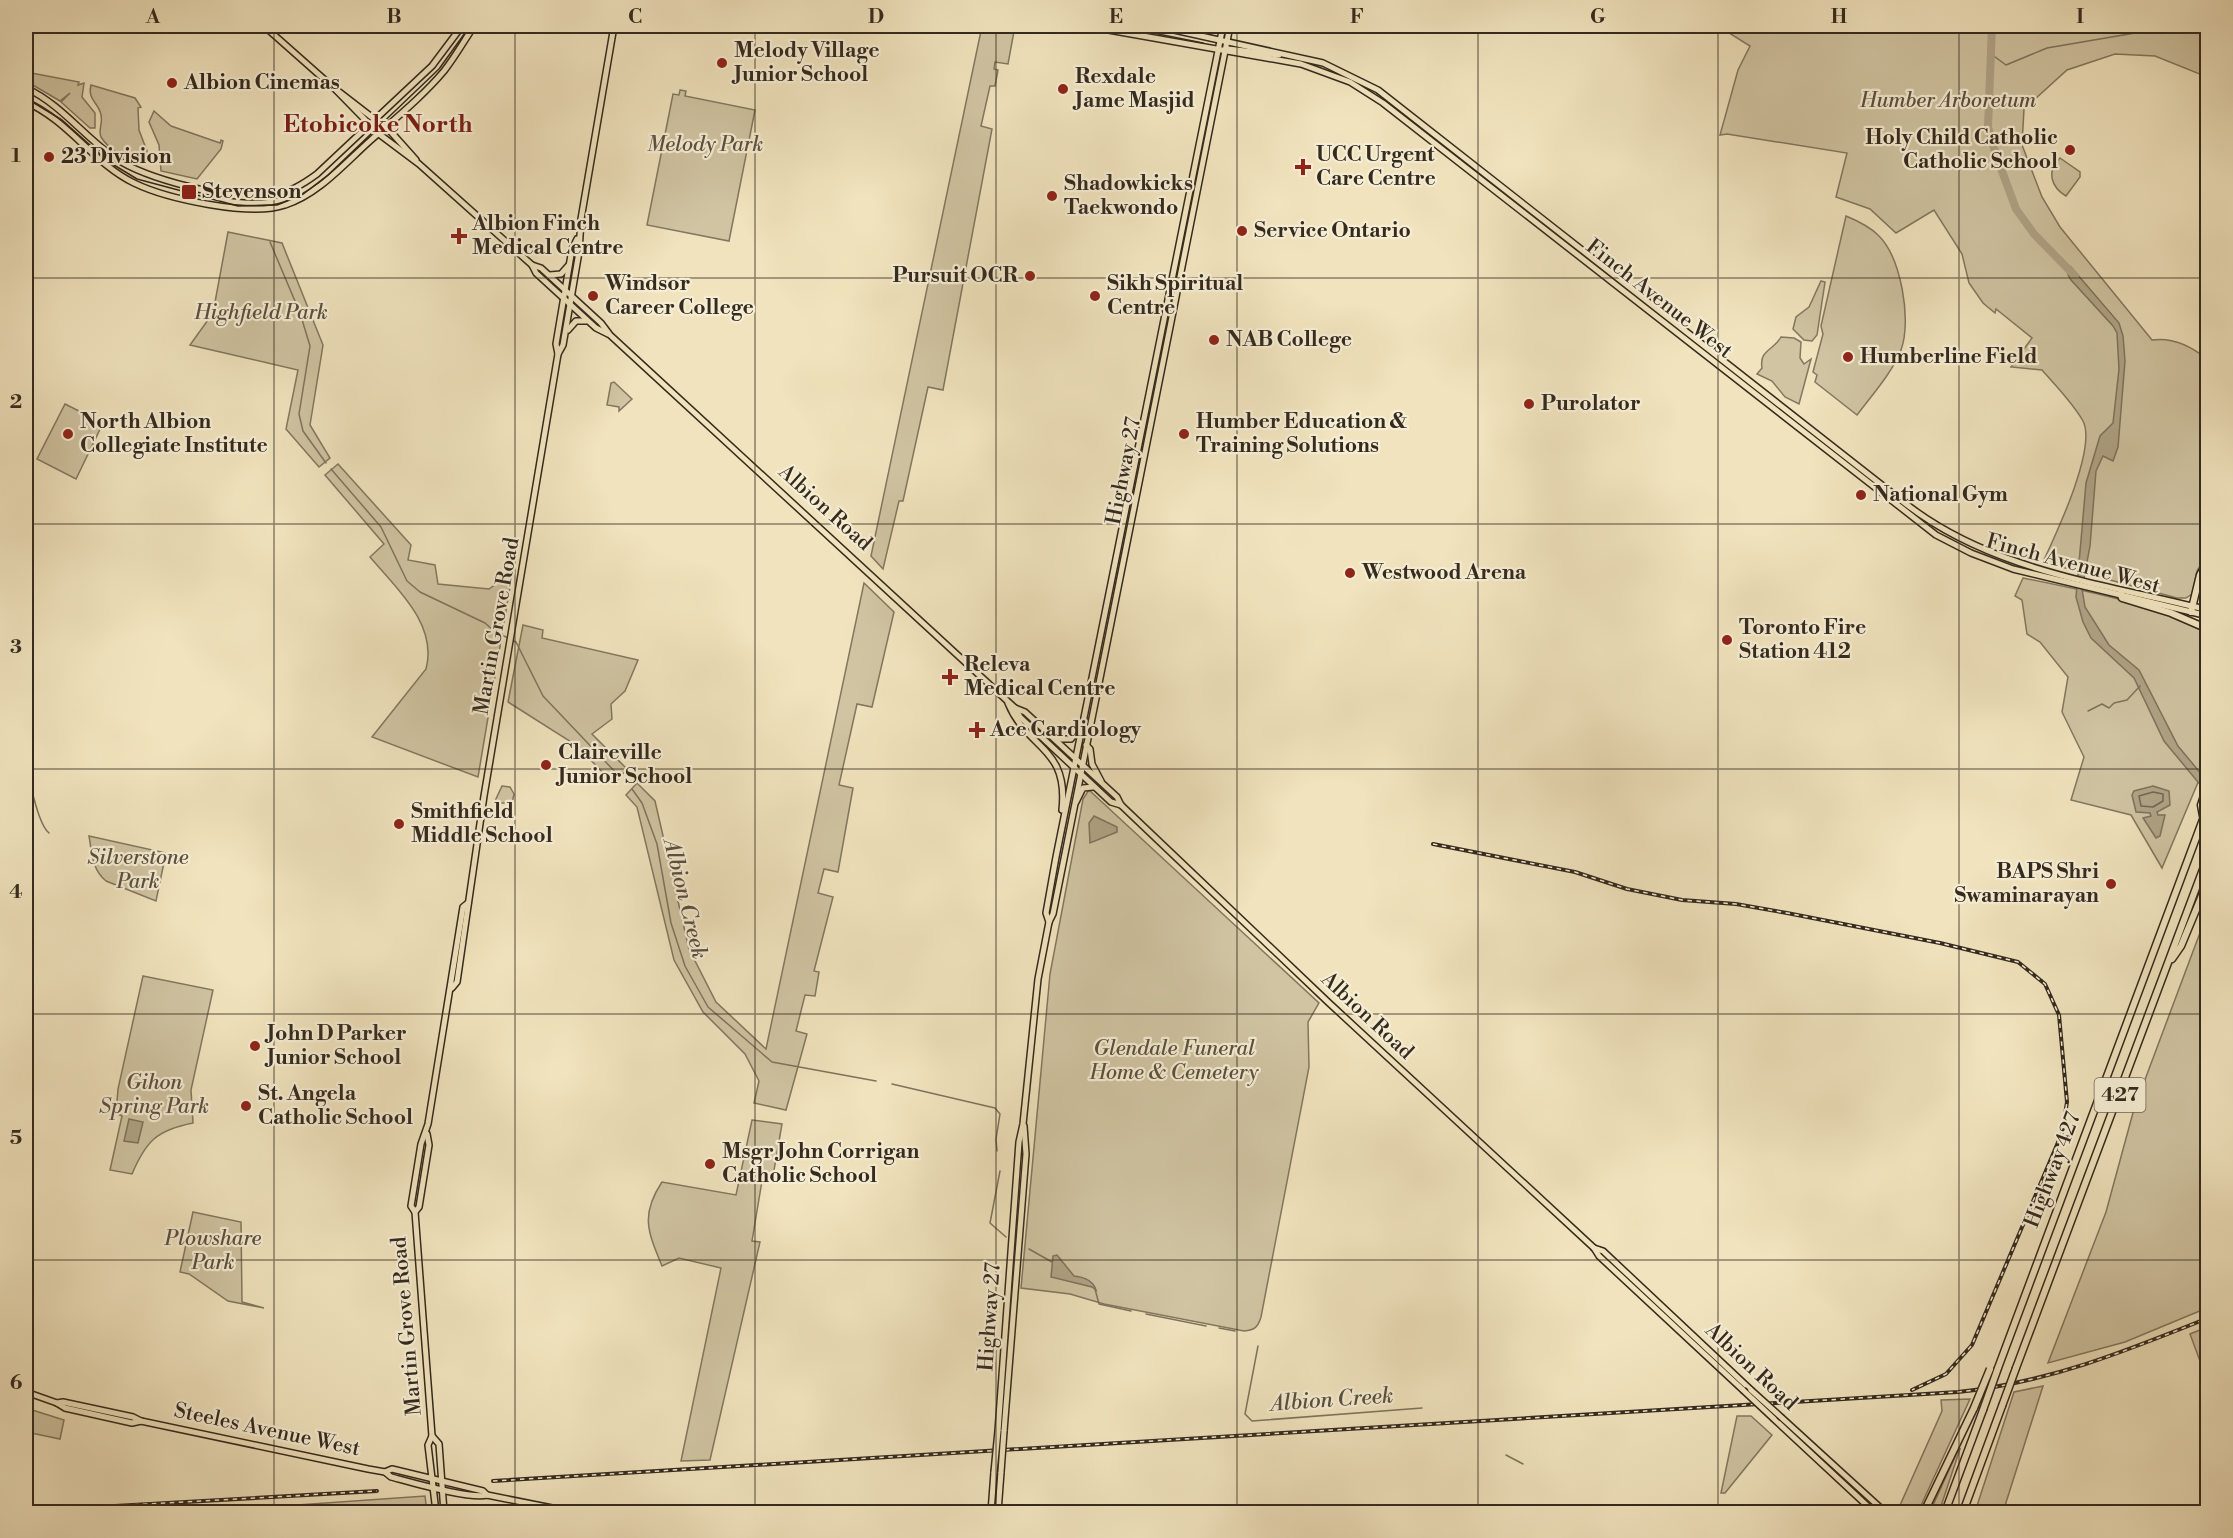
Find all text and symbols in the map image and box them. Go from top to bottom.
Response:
text: A [145,5,161,30]
text: B [386,5,402,30]
text: C [628,5,642,30]
text: D [868,5,884,30]
text: E [1109,5,1123,30]
text: F [1350,5,1364,30]
text: G [1590,5,1606,30]
text: H [1831,5,1848,30]
text: I [2076,5,2084,30]
place label: Melody Village Junior School [731,38,879,88]
marker: Melody Village Junior School [715,56,729,70]
place label: Rexdale Jame Masjid [1072,64,1195,114]
place label: Albion Cinemas [183,70,340,96]
marker: Albion Cinemas [165,76,179,90]
marker: Rexdale Jame Masjid [1056,82,1070,96]
park label: Humber Arboretum [1859,88,2037,114]
district label: Etobicoke North [283,110,473,140]
place label: Holy Child Catholic Catholic School [1865,125,2058,175]
park label: Melody Park [647,132,763,158]
place label: UCC Urgent Care Centre [1316,142,1436,192]
marker: Holy Child Catholic Catholic School [2063,143,2077,157]
text: 1 [11,144,21,169]
place label: 23 Division [61,144,172,170]
marker: 23 Division [42,150,56,164]
marker: UCC Urgent Care Centre [1294,158,1312,176]
place label: Shadowkicks Taekwondo [1064,171,1193,221]
place label: Stevenson [202,179,302,205]
marker: Stevenson [180,183,198,201]
marker: Shadowkicks Taekwondo [1045,189,1059,203]
place label: Albion Finch Medical Centre [471,211,624,261]
place label: Service Ontario [1254,218,1411,244]
marker: Service Ontario [1235,224,1249,238]
marker: Albion Finch Medical Centre [450,227,468,245]
street label: Finch Avenue West [1580,234,1738,365]
place label: Pursuit OCR [892,263,1018,289]
marker: Pursuit OCR [1023,269,1037,283]
place label: Windsor Career College [604,271,754,321]
place label: Sikh Spiritual Centre [1107,271,1243,321]
marker: Windsor Career College [586,289,600,303]
marker: Sikh Spiritual Centre [1088,289,1102,303]
park label: Highfield Park [193,300,328,326]
place label: NAB College [1226,327,1352,353]
marker: NAB College [1207,333,1221,347]
place label: Humberline Field [1860,344,2037,370]
marker: Humberline Field [1841,350,1855,364]
text: 2 [10,390,22,415]
place label: Purolator [1541,391,1641,417]
marker: Purolator [1522,397,1536,411]
place label: North Albion Collegiate Institute [80,409,268,459]
place label: Humber Education & Training Solutions [1196,409,1408,459]
street label: Highway 27 [1101,415,1147,527]
marker: North Albion Collegiate Institute [61,427,75,441]
marker: Humber Education & Training Solutions [1177,427,1191,441]
street label: Albion Road [772,459,877,557]
place label: National Gym [1873,482,2008,508]
marker: National Gym [1854,488,1868,502]
street label: Finch Avenue West [1983,528,2163,600]
street label: Martin Grove Road [469,535,525,717]
place label: Westwood Arena [1361,560,1527,586]
marker: Westwood Arena [1343,566,1357,580]
place label: Toronto Fire Station 412 [1739,615,1866,665]
marker: Toronto Fire Station 412 [1720,633,1734,647]
text: 3 [10,635,22,660]
place label: Releva Medical Centre [964,652,1116,702]
marker: Releva Medical Centre [941,668,959,686]
place label: Ace Cardiology [989,717,1142,743]
marker: Ace Cardiology [968,721,986,739]
place label: Claireville Junior School [555,740,692,790]
marker: Claireville Junior School [539,758,553,772]
place label: Smithfield Middle School [411,799,553,849]
marker: Smithfield Middle School [392,817,406,831]
water label: Albion Creek [657,834,713,962]
park label: Silverstone Park [87,845,189,895]
place label: BAPS Shri Swaminarayan [1954,859,2099,909]
marker: BAPS Shri Swaminarayan [2104,877,2118,891]
text: 4 [9,880,23,905]
street label: Albion Road [1315,966,1419,1065]
place label: John D Parker Junior School [264,1021,407,1071]
park label: Glendale Funeral Home & Cemetery [1088,1036,1260,1086]
marker: John D Parker Junior School [248,1039,262,1053]
park label: Gihon Spring Park [99,1070,209,1120]
road number: 427 [2094,1078,2146,1112]
place label: St. Angela Catholic School [258,1081,413,1131]
marker: St. Angela Catholic School [239,1099,253,1113]
street label: Highway 427 [2019,1108,2087,1231]
text: 5 [10,1126,22,1151]
place label: Msgr John Corrigan Catholic School [722,1139,919,1189]
marker: Msgr John Corrigan Catholic School [703,1157,717,1171]
park label: Plowshare Park [164,1226,262,1276]
street label: Martin Grove Road [386,1235,428,1417]
street label: Highway 27 [973,1261,1007,1372]
street label: Albion Road [1699,1317,1803,1416]
text: 6 [10,1371,23,1396]
water label: Albion Creek [1268,1382,1394,1418]
street label: Steeles Avenue West [172,1398,363,1463]

